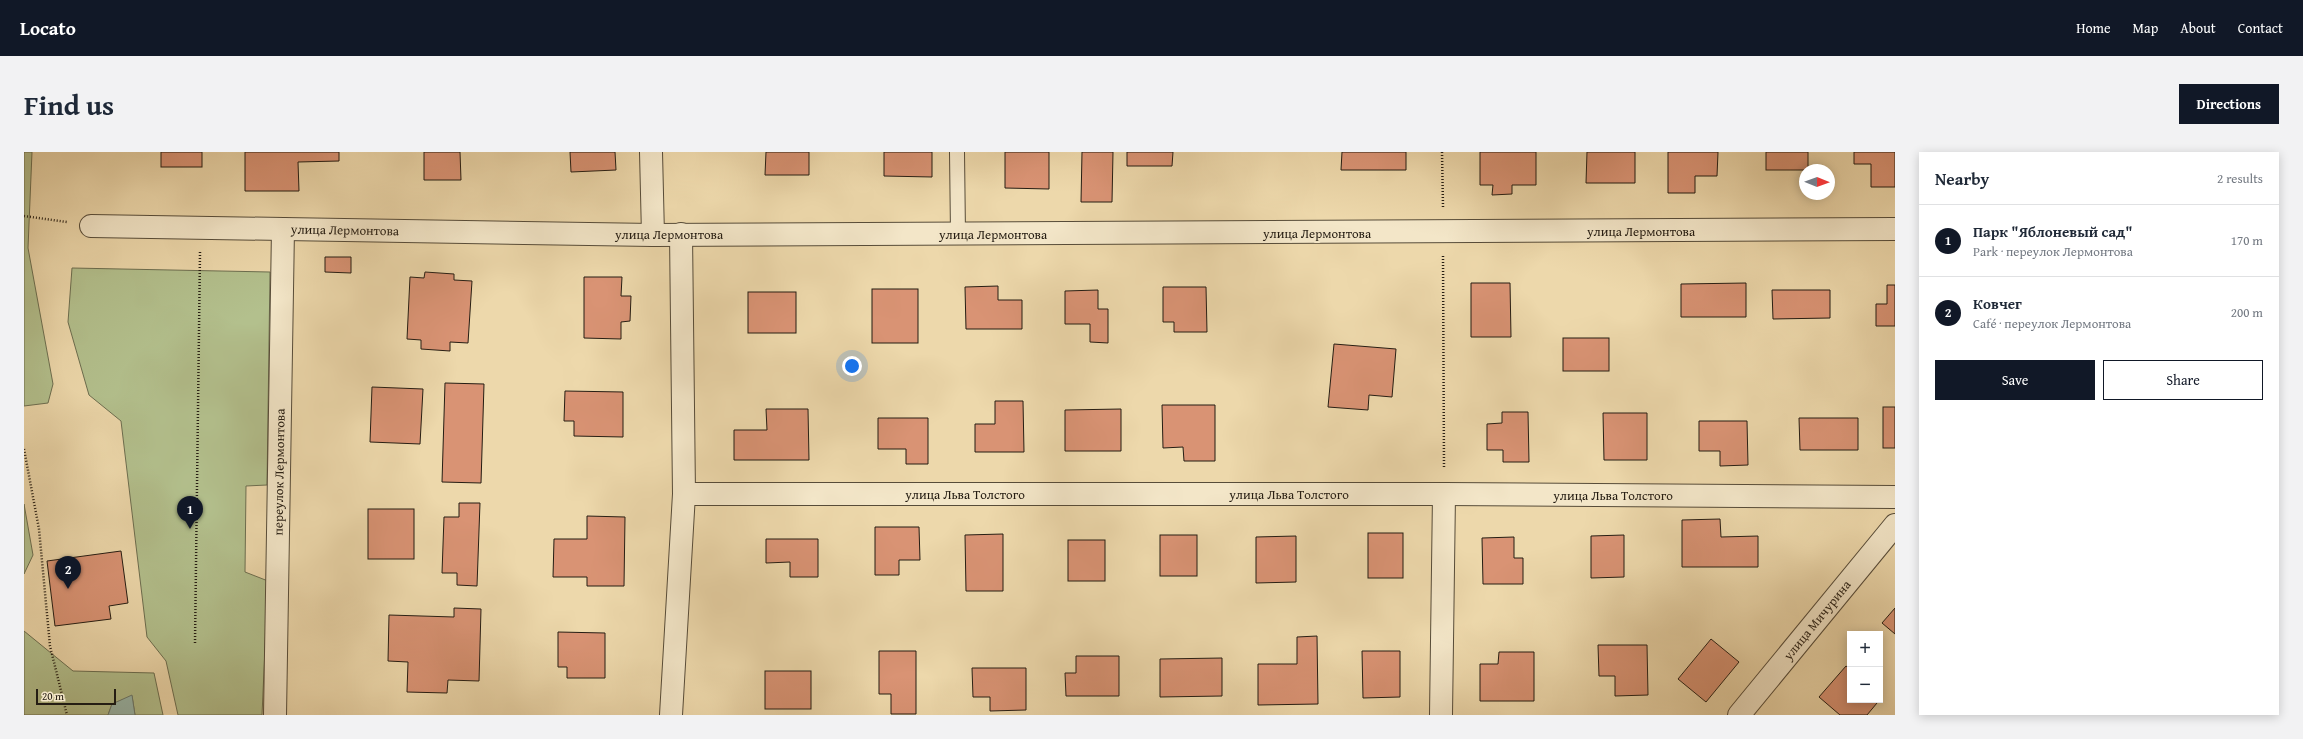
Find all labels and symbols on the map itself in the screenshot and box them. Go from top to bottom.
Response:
north arrow [1799,164,1835,200]
street label: улица Лермонтова [290,220,400,240]
street label: улица Лермонтова [1586,222,1696,241]
street label: улица Лермонтова [1262,224,1372,243]
street label: улица Лермонтова [614,225,724,244]
street label: улица Лермонтова [938,225,1048,244]
your location [842,356,862,376]
street label: переулок Лермонтова [268,408,290,536]
street label: улица Льва Толстого [904,485,1025,504]
street label: улица Льва Толстого [1228,485,1349,504]
street label: улица Льва Толстого [1552,486,1673,505]
pin: 1 [177,496,203,529]
pin: 2 [55,556,81,589]
street label: улица Мичурина [1778,575,1856,665]
scale bar [36,687,116,706]

